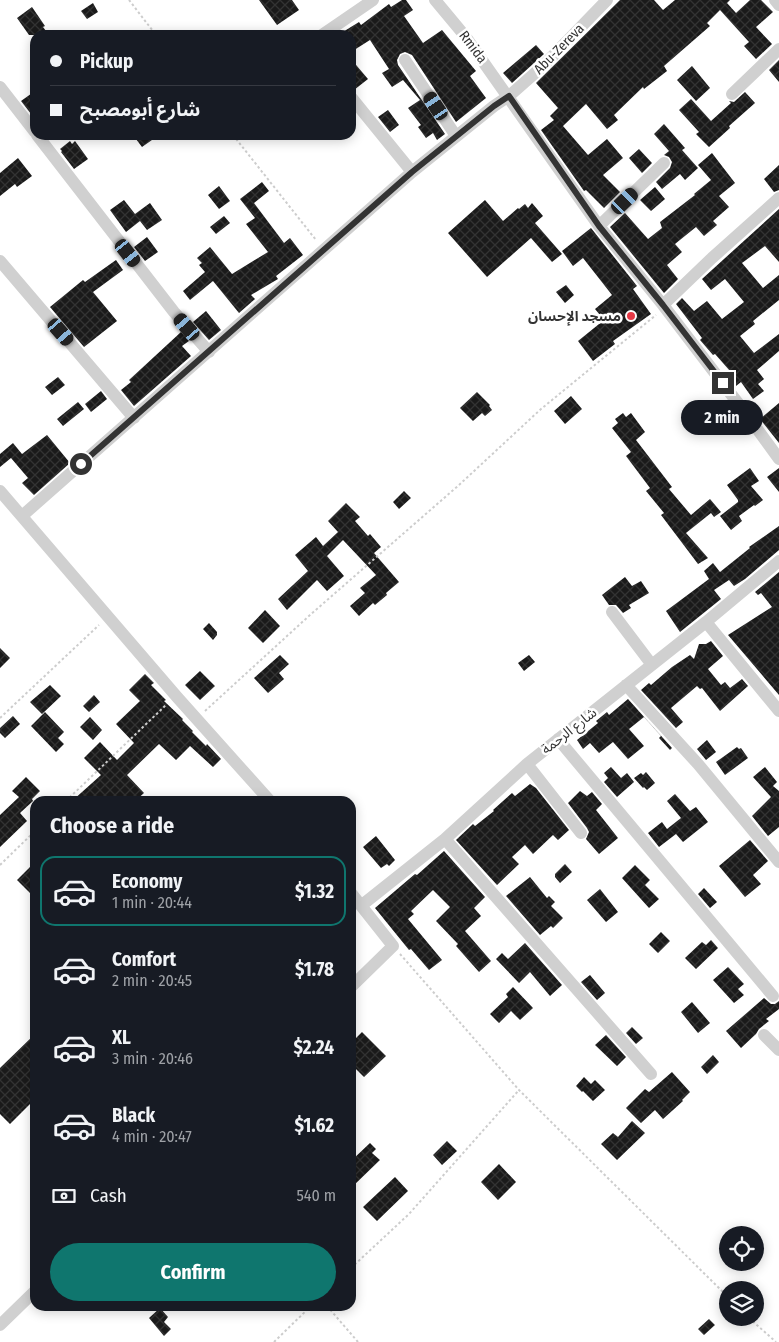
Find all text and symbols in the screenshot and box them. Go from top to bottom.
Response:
street label: Abu-Zereva [530,20,588,78]
street label: Rmida [455,27,491,67]
text: Pickup [80,50,133,73]
car [421,89,450,123]
text: شارع أبومصبح [80,98,200,121]
car [608,185,641,217]
car [112,237,143,269]
place label: مسجد الإحسان [528,308,621,326]
marker: مسجد الإحسان [625,310,637,322]
car [171,311,202,343]
car [45,316,76,348]
route end [712,372,734,394]
callout: 2 min [682,400,764,436]
text: 2 min [704,408,740,427]
route start [70,453,92,475]
street label: شارع الرحمة [538,704,601,759]
text: Choose a ride [50,812,174,839]
icon: car [52,869,97,914]
text: Economy [112,870,182,893]
text: $1.32 [295,880,334,903]
text: 1 min · 20:44 [112,893,192,912]
icon: car [52,947,97,992]
text: Comfort [112,948,176,971]
text: $1.78 [295,958,334,981]
text: 2 min · 20:45 [112,971,192,990]
icon: car [52,1025,97,1070]
text: XL [112,1026,131,1049]
text: $2.24 [293,1036,334,1059]
text: 3 min · 20:46 [112,1049,193,1068]
icon: car [52,1103,97,1148]
text: Black [112,1104,155,1127]
text: $1.62 [294,1114,334,1137]
text: 4 min · 20:47 [112,1127,192,1146]
icon: cash [50,1182,78,1210]
text: Cash [90,1184,127,1207]
text: 540 m [297,1186,336,1205]
map controls [719,1226,764,1326]
button: locate [719,1226,764,1271]
button: Confirm [50,1243,336,1301]
button: layers [719,1281,764,1326]

